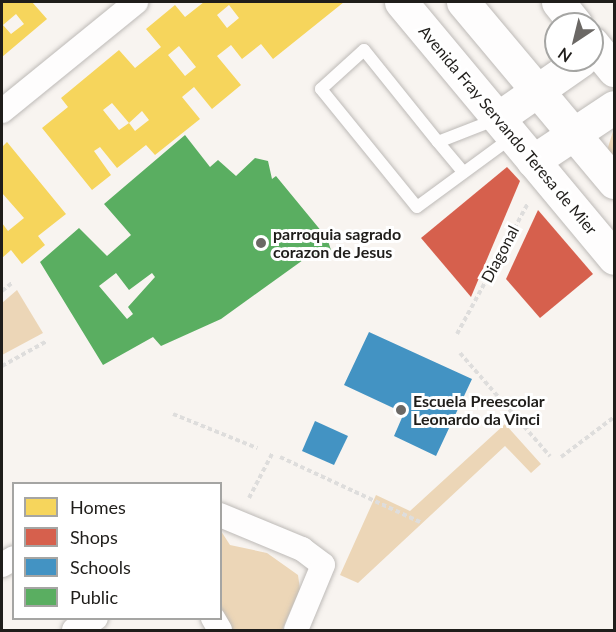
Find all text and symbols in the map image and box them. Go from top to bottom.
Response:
north arrow [544,12,604,72]
street label: Avenida Fray Servando Teresa de Mier [415,21,601,239]
text: N [554,44,575,67]
street label: Diagonal [477,222,523,286]
place label: parroquia sagrado corazon de Jesus [273,224,401,262]
marker: parroquia sagrado corazon de Jesus [254,236,268,250]
place label: Escuela Preescolar Leonardo da Vinci [413,391,545,429]
marker: Escuela Preescolar Leonardo da Vinci [394,403,408,417]
legend [12,482,222,620]
text: Homes [70,496,126,518]
text: Shops [70,526,118,548]
text: Schools [70,556,131,578]
text: Public [70,586,118,608]

